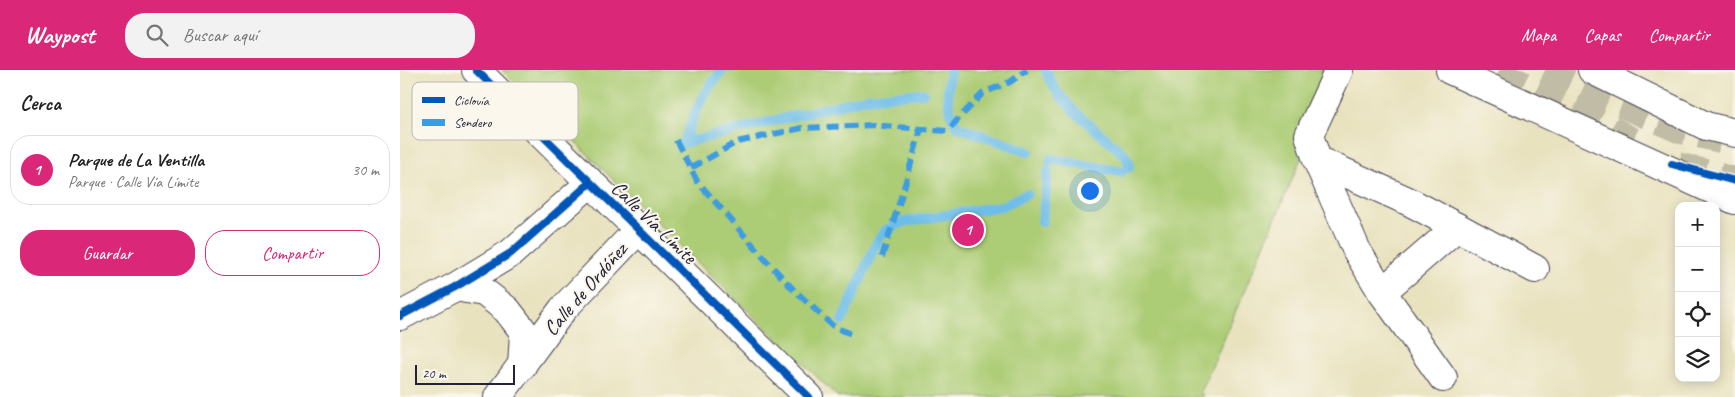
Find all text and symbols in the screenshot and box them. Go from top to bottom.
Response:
search box [125,13,475,58]
text: Waypost [25,20,95,50]
icon: search [143,21,171,49]
text: Buscar aquí [183,23,257,47]
text: Mapa [1521,24,1556,46]
text: Capas [1584,24,1621,46]
text: Compartir [1649,24,1710,46]
legend [412,82,578,140]
text: Cerca [20,90,61,116]
text: Ciclovía [454,92,490,109]
text: Sendero [454,114,492,131]
text: Parque de La Ventilla [68,148,204,172]
text: 1 [33,160,41,180]
text: 30 m [352,160,379,180]
text: Parque · Calle Vía Límite [68,172,198,192]
street label: Calle Vía Límite [606,175,703,270]
your location [1077,178,1103,204]
map controls [1675,202,1720,382]
button: + [1675,202,1720,247]
pin: 1 [952,211,984,249]
button: Guardar [20,230,195,276]
button: Compartir [205,230,380,276]
street label: Calle de Ordóñez [538,235,634,341]
button: − [1675,247,1720,292]
button: locate [1675,292,1720,337]
button: layers [1675,337,1720,382]
scale bar [415,362,515,385]
text: 20 m [422,365,446,382]

